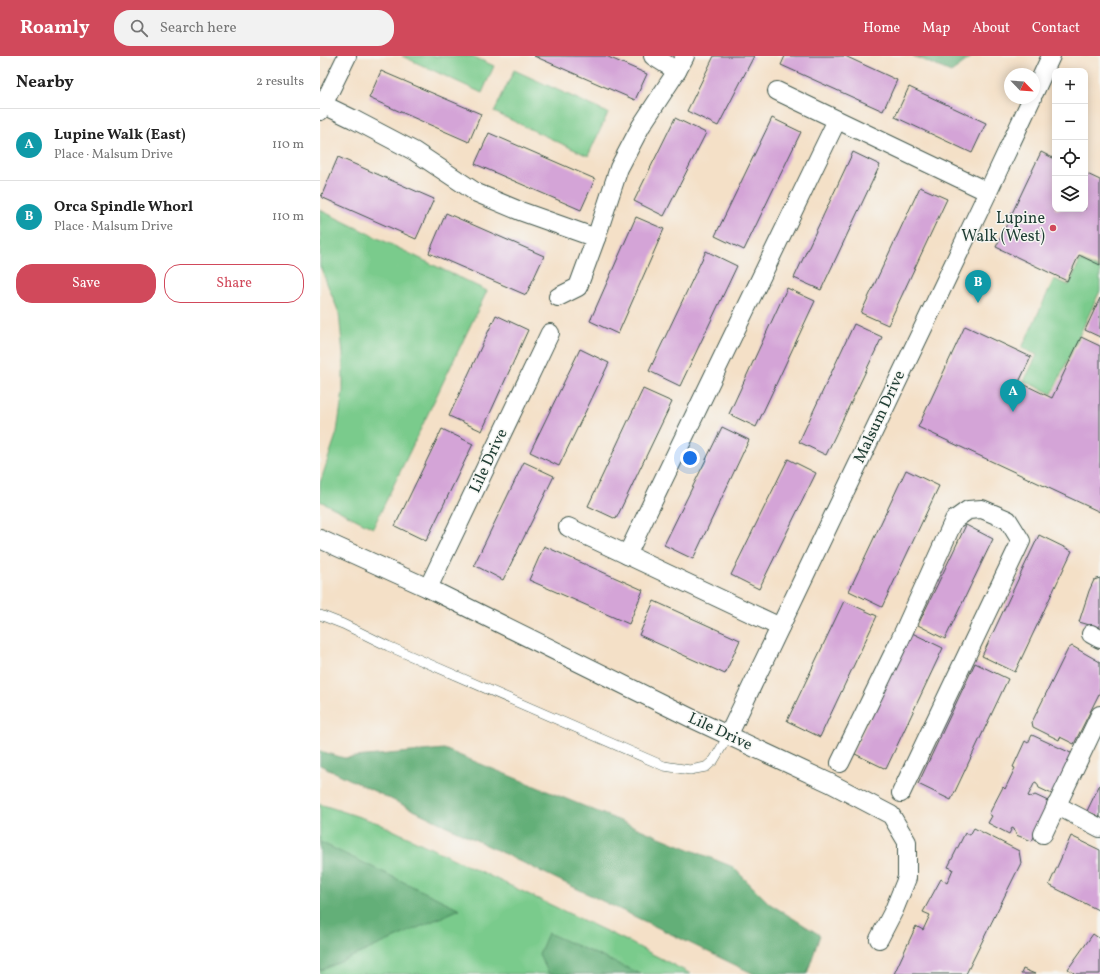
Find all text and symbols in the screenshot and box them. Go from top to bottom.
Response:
search box [114,10,394,46]
text: Roamly [20,15,90,41]
icon: search [128,17,150,39]
text: Search here [160,18,237,39]
text: Home [863,19,900,38]
text: Map [922,19,950,38]
text: About [972,19,1010,38]
text: Contact [1032,19,1080,38]
north arrow [1004,68,1040,104]
map controls [1052,68,1088,212]
button: + [1052,68,1088,104]
text: Nearby [16,71,74,94]
text: 2 results [256,73,304,91]
button: − [1052,104,1088,140]
text: Lupine Walk (East) [54,125,186,146]
text: A [24,136,34,154]
text: 110 m [272,136,304,154]
button: locate [1052,140,1088,176]
text: Place · Malsum Drive [54,146,173,164]
button: layers [1052,176,1088,212]
text: Orca Spindle Whorl [54,197,193,218]
text: B [25,208,33,226]
text: 110 m [272,208,304,226]
place label: Lupine Walk (West) [961,208,1045,248]
text: Place · Malsum Drive [54,218,173,236]
marker: Lupine Walk (West) [1048,223,1058,233]
button: Save [16,264,156,303]
button: Share [164,264,304,303]
pin: B [965,270,991,303]
street label: Malsum Drive [849,367,911,467]
pin: A [1000,379,1026,412]
street label: Lile Drive [465,425,513,497]
your location [680,448,700,468]
street label: Lile Drive [684,708,756,756]

